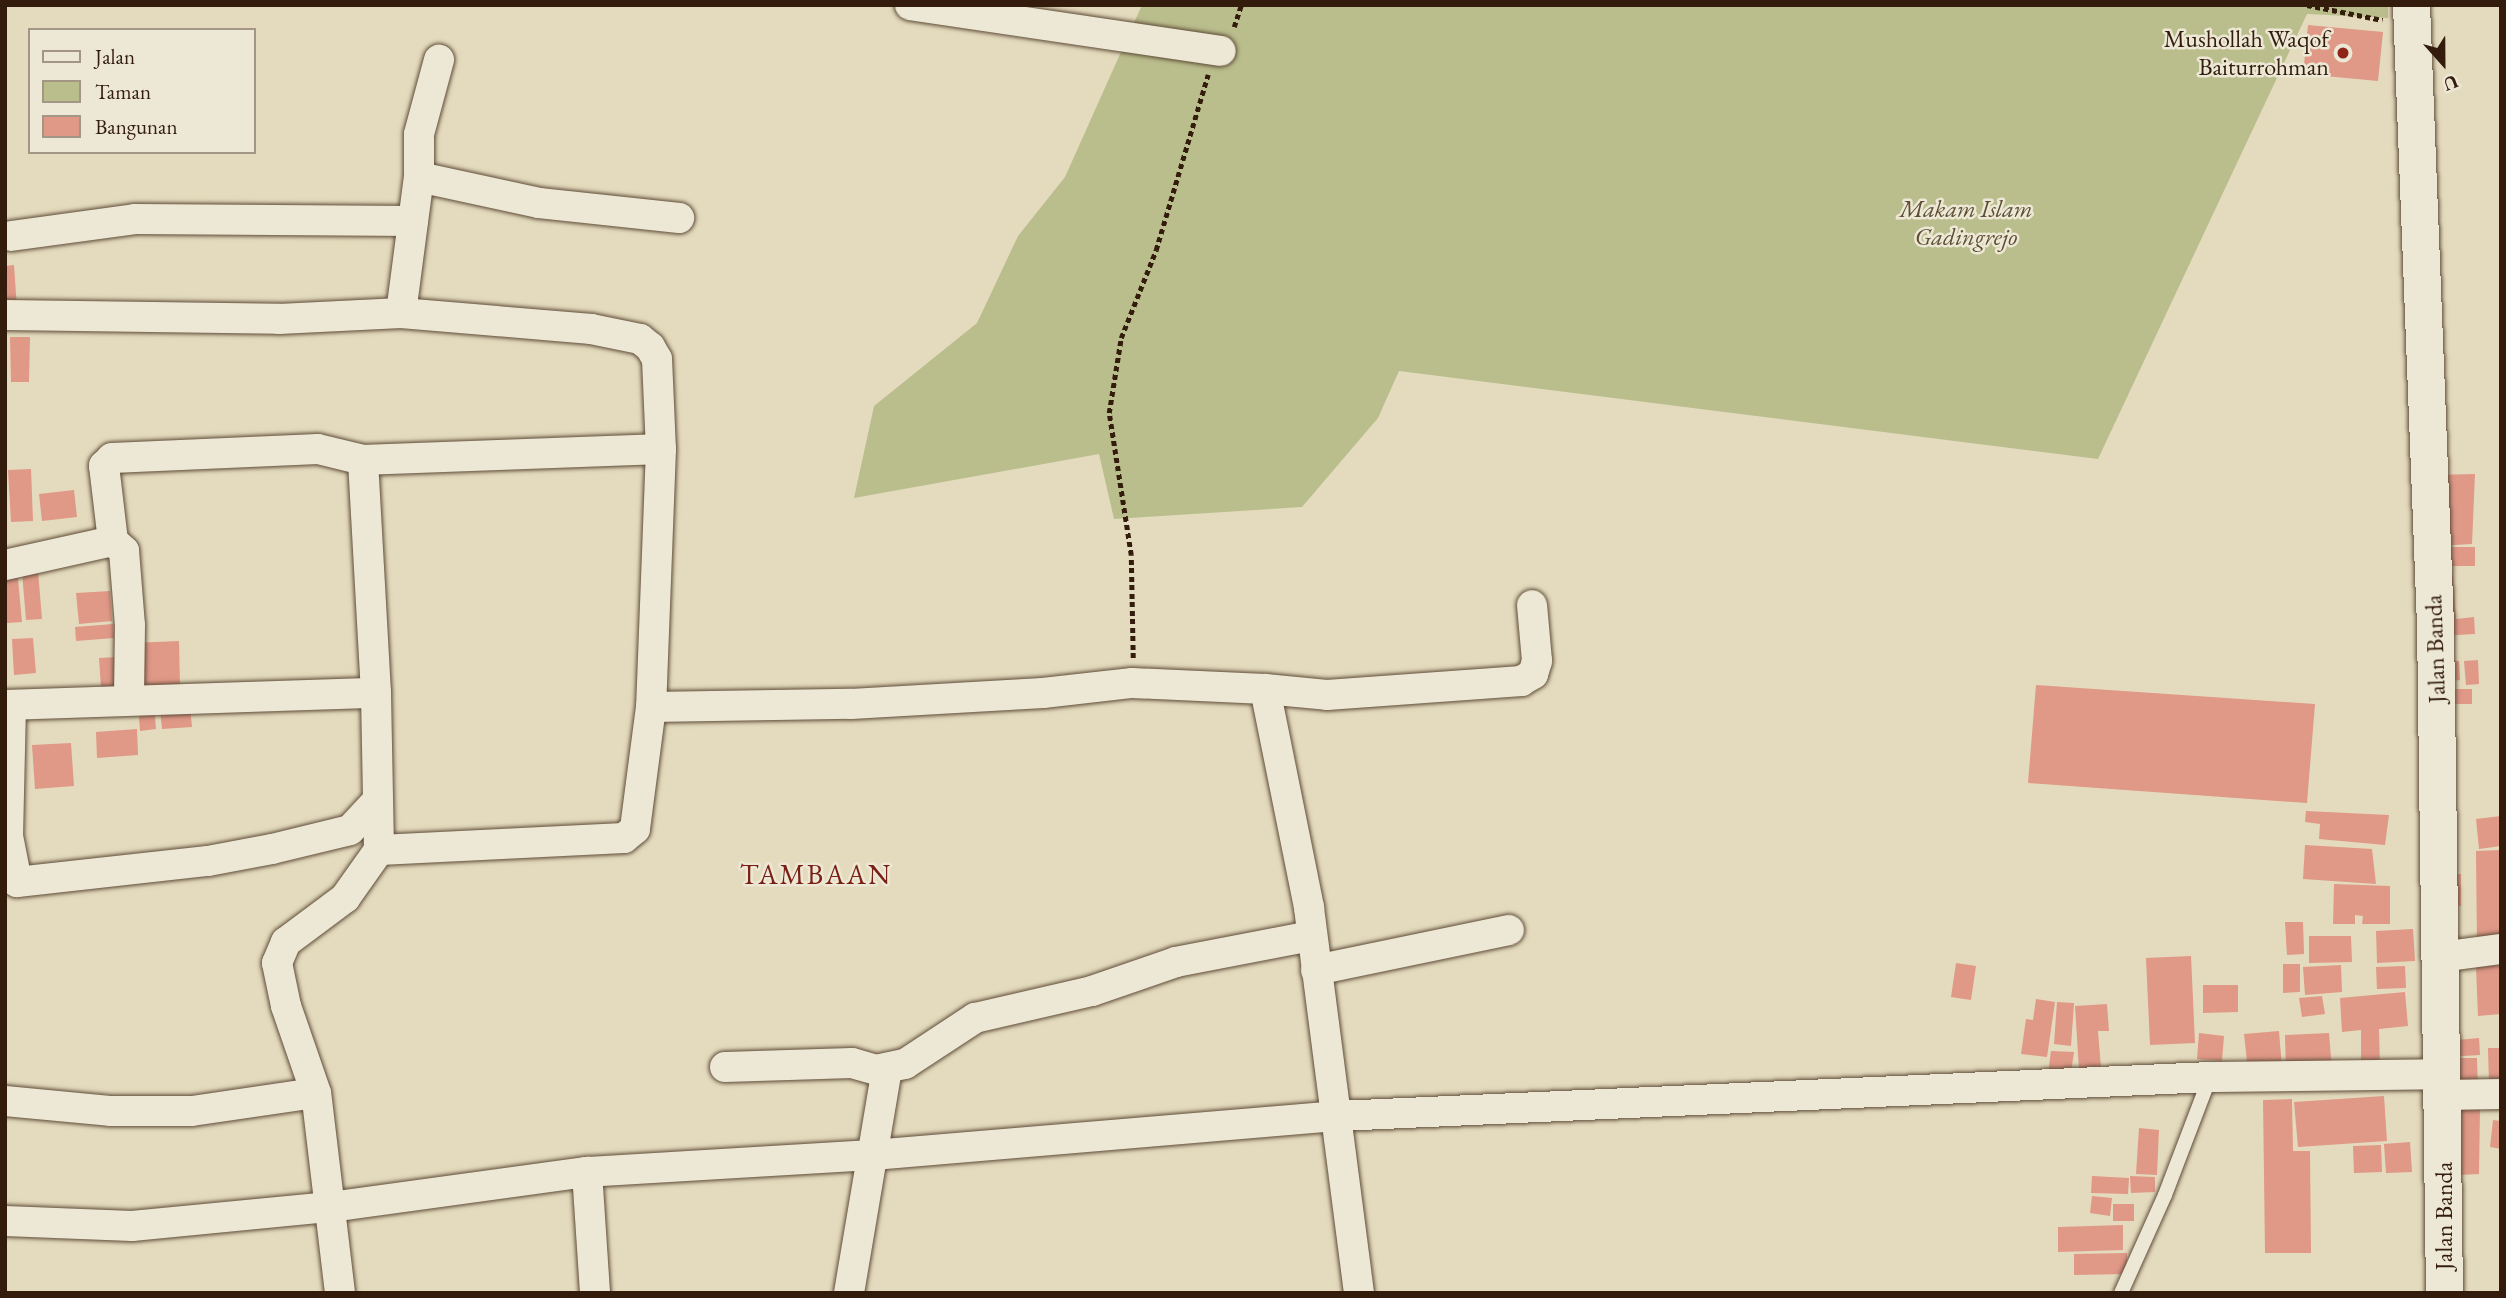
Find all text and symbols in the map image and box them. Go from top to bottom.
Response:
place label: Mushollah Waqof Baiturrohman [2164,25,2329,81]
legend [28,28,256,154]
north arrow [2408,28,2478,98]
text: Jalan [95,43,135,70]
marker: Mushollah Waqof Baiturrohman [2335,45,2351,61]
text: U [2440,69,2462,97]
text: Taman [95,78,151,105]
text: Bangunan [95,113,178,140]
park label: Makam Islam Gadingrejo [1899,195,2033,251]
street label: Jalan Banda [2419,594,2451,704]
district label: TAMBAAN [741,857,891,891]
street label: Jalan Banda [2430,1162,2458,1270]

